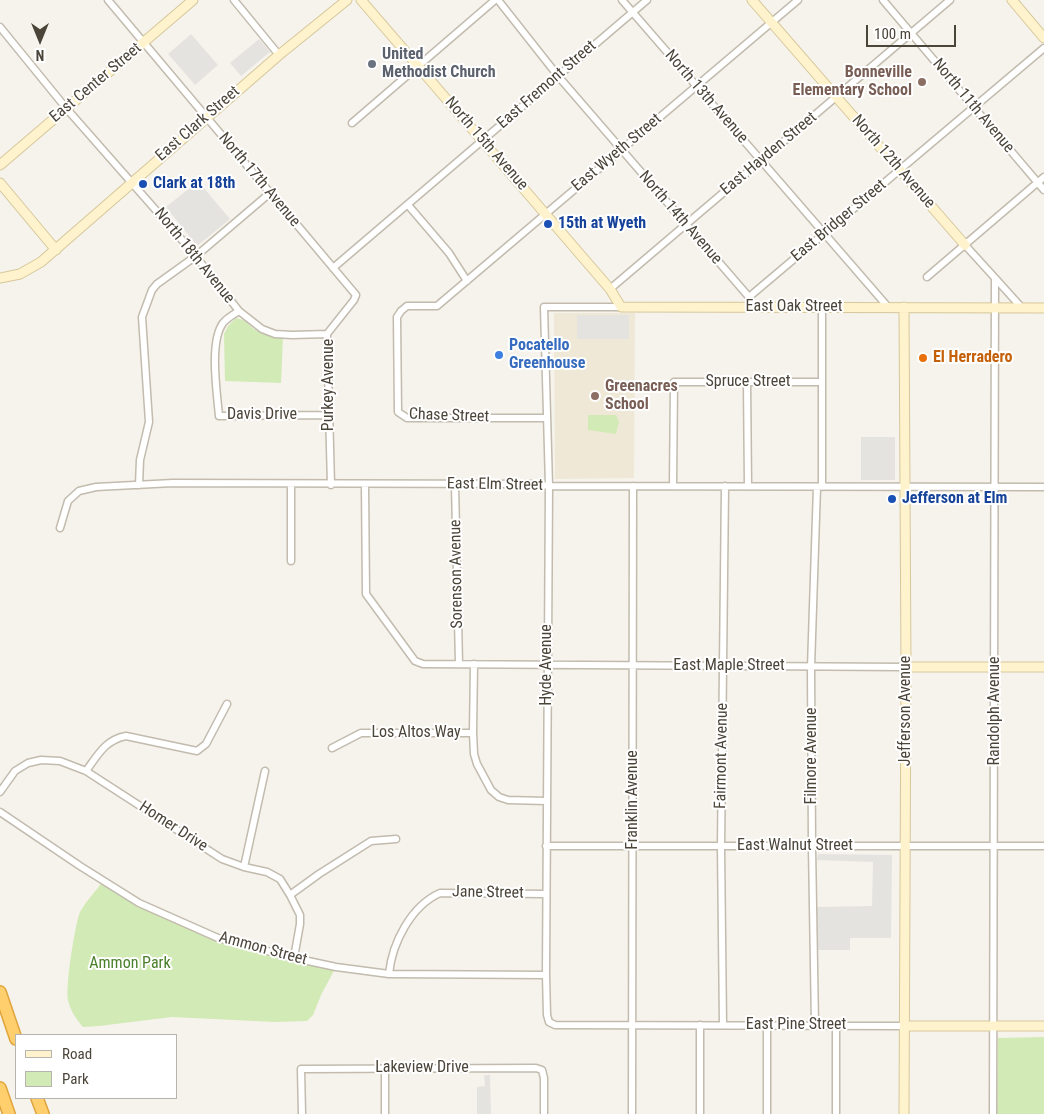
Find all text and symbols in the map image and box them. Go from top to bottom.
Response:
north arrow [15,15,65,65]
scale bar [869,15,959,47]
text: 100 m [874,25,911,43]
street label: East Fremont Street [494,37,600,133]
street label: East Center Street [46,39,146,127]
place label: United Methodist Church [382,45,496,83]
street label: North 13th Avenue [660,46,752,148]
text: N [36,47,44,63]
street label: North 11th Avenue [928,55,1018,157]
marker: United Methodist Church [366,58,378,70]
place label: Bonneville Elementary School [793,63,912,101]
marker: Bonneville Elementary School [916,76,928,88]
street label: East Clark Street [152,82,244,166]
street label: North 15th Avenue [440,93,532,195]
street label: East Hayden Street [717,108,821,200]
street label: East Wyeth Street [568,110,666,196]
street label: North 12th Avenue [847,111,939,213]
street label: North 17th Avenue [214,129,304,231]
street label: North 14th Avenue [634,167,726,269]
place label: Clark at 18th [153,174,235,194]
street label: East Bridger Street [788,176,890,266]
marker: Clark at 18th [137,178,149,190]
street label: North 18th Avenue [150,204,238,308]
place label: 15th at Wyeth [558,214,646,234]
marker: 15th at Wyeth [542,218,554,230]
street label: East Oak Street [746,297,842,317]
place label: Pocatello Greenhouse [509,336,585,374]
street label: Purkey Avenue [319,339,339,431]
place label: El Herradero [933,348,1013,368]
marker: Pocatello Greenhouse [493,349,505,361]
marker: El Herradero [917,352,929,364]
street label: Spruce Street [706,372,790,392]
place label: Greenacres School [605,377,678,415]
marker: Greenacres School [589,390,601,402]
street label: Davis Drive [227,405,297,425]
street label: Chase Street [408,405,490,427]
street label: East Elm Street [447,475,543,495]
place label: Jefferson at Elm [902,489,1007,509]
marker: Jefferson at Elm [886,493,898,505]
street label: Sorenson Avenue [446,519,468,629]
street label: Hyde Avenue [537,624,557,706]
street label: East Maple Street [673,656,785,676]
street label: Jefferson Avenue [896,656,916,766]
street label: Randolph Avenue [985,657,1005,765]
street label: Fairmont Avenue [711,703,733,809]
street label: Filmore Avenue [802,707,822,805]
street label: Los Altos Way [371,723,461,743]
street label: Franklin Avenue [623,750,643,850]
street label: Homer Drive [135,798,211,856]
street label: East Walnut Street [737,836,853,856]
street label: Jane Street [452,883,524,903]
street label: Ammon Street [217,928,309,970]
park label: Ammon Park [89,954,171,974]
street label: East Pine Street [746,1015,846,1035]
legend [15,1034,178,1099]
text: Road [62,1045,92,1063]
street label: Lakeview Drive [375,1058,469,1078]
text: Park [62,1070,89,1088]

